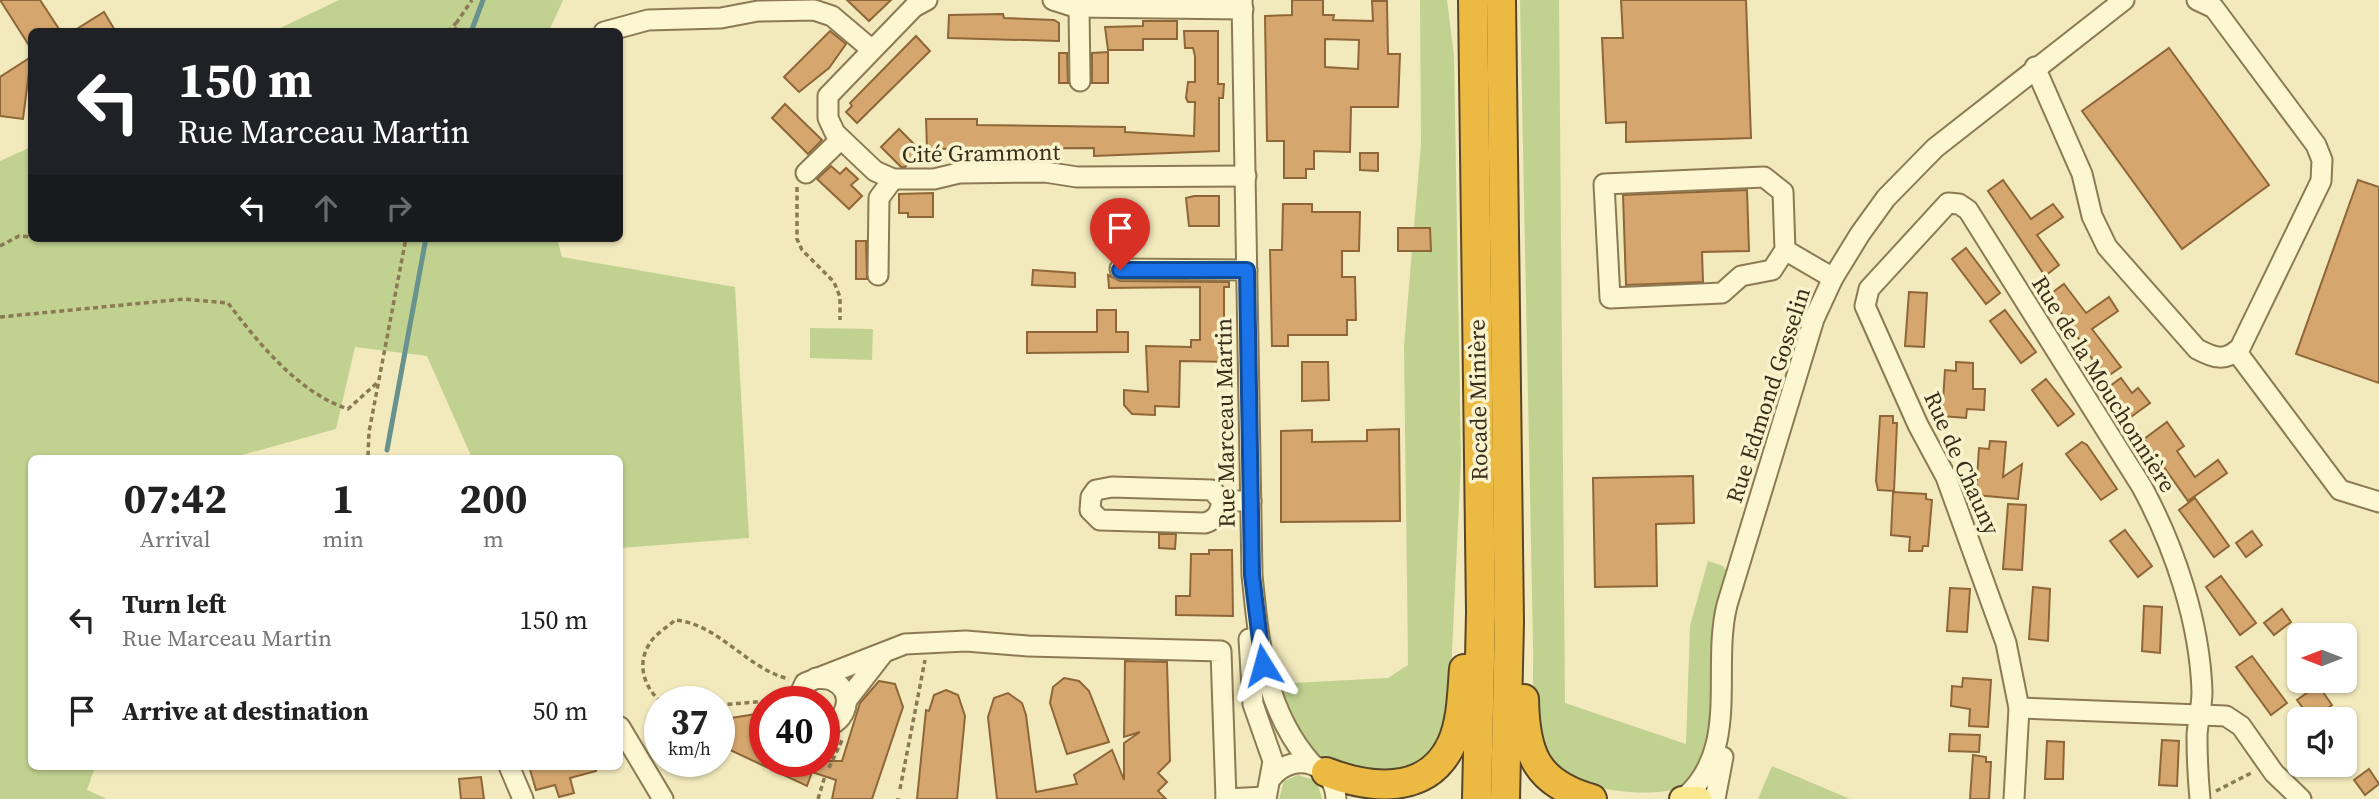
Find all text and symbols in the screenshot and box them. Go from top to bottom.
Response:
text: 150 m [178,46,313,113]
icon: left [63,56,154,147]
text: Rue Marceau Martin [178,110,470,154]
street label: Cité Grammont [902,136,1061,170]
icon: left [234,189,272,227]
icon: ahead [307,189,345,227]
icon: right [380,189,418,227]
pin [1090,198,1150,270]
icon: arrive [1101,209,1139,247]
street label: Rue de la Mouchonnière [2024,270,2184,498]
street label: Rue Edmond Gosselin [1718,283,1818,507]
street label: Rue Marceau Martin [1207,318,1243,528]
street label: Rocade Minière [1461,319,1495,481]
street label: Rue de Chauny [1916,386,2008,540]
text: 07:42 [123,469,227,527]
text: 1 [332,469,355,527]
text: 200 [459,469,528,527]
text: Arrival [140,523,211,555]
text: min [322,523,364,555]
text: m [483,523,504,555]
text: Turn left [122,586,226,622]
icon: left [63,601,101,639]
text: 150 m [520,602,588,638]
text: Rue Marceau Martin [122,622,332,654]
north arrow [2287,623,2357,693]
map controls [2287,623,2357,777]
position arrow [1226,628,1300,702]
speed limit sign: 40 [749,686,840,777]
icon: arrive [63,692,101,730]
text: Arrive at destination [122,693,369,729]
text: 50 m [533,693,588,729]
text: 37 [671,698,708,746]
button: sound [2287,707,2357,777]
text: km/h [668,736,711,761]

